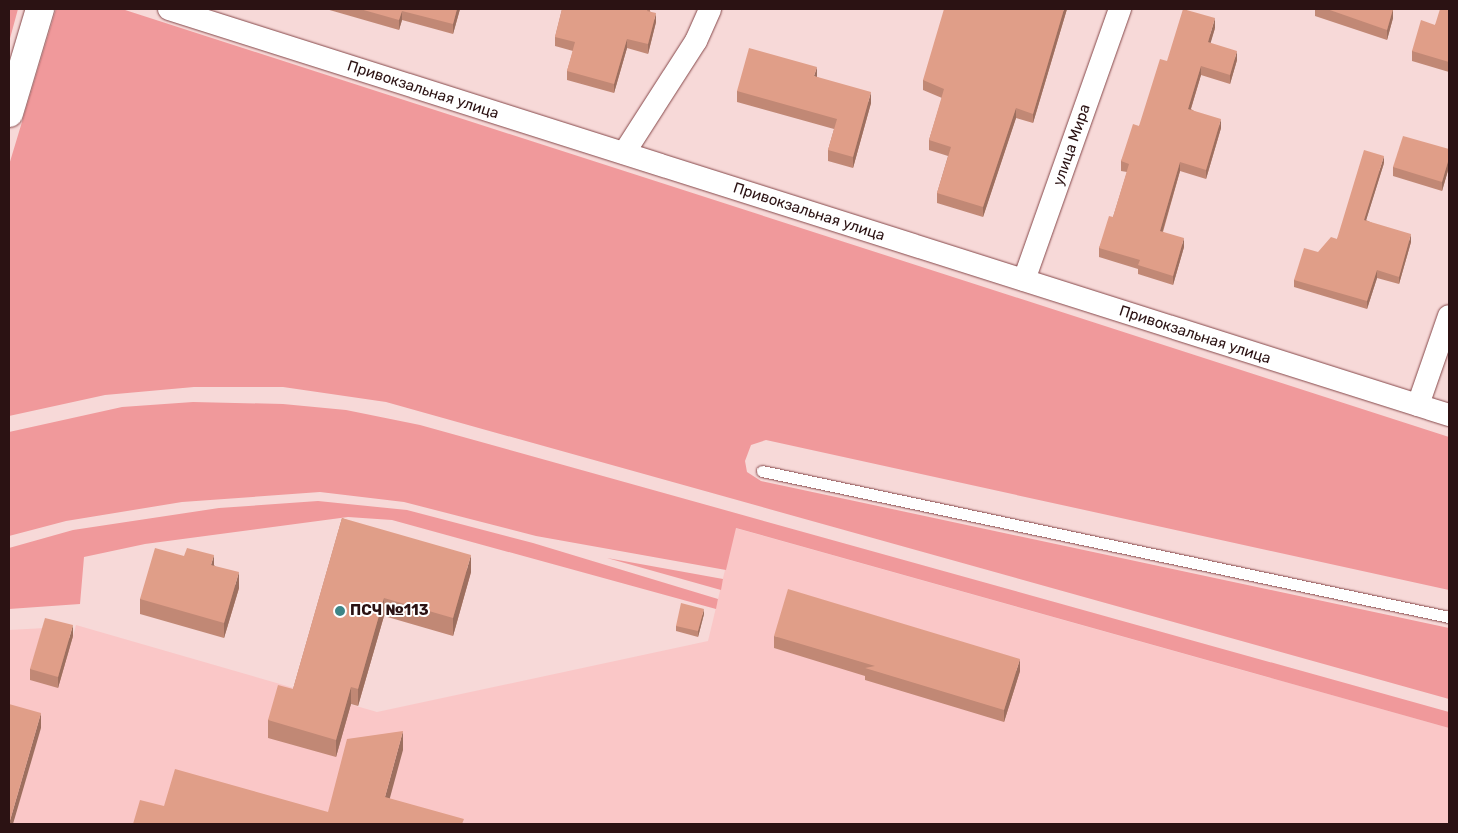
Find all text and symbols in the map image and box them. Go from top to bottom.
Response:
street label: Привокзальная улица [345,57,501,123]
street label: улица Мира [1050,102,1094,188]
street label: Привокзальная улица [731,179,887,245]
street label: Привокзальная улица [1117,302,1273,368]
place label: ПСЧ №113 [350,602,429,620]
marker: ПСЧ №113 [334,605,346,617]

